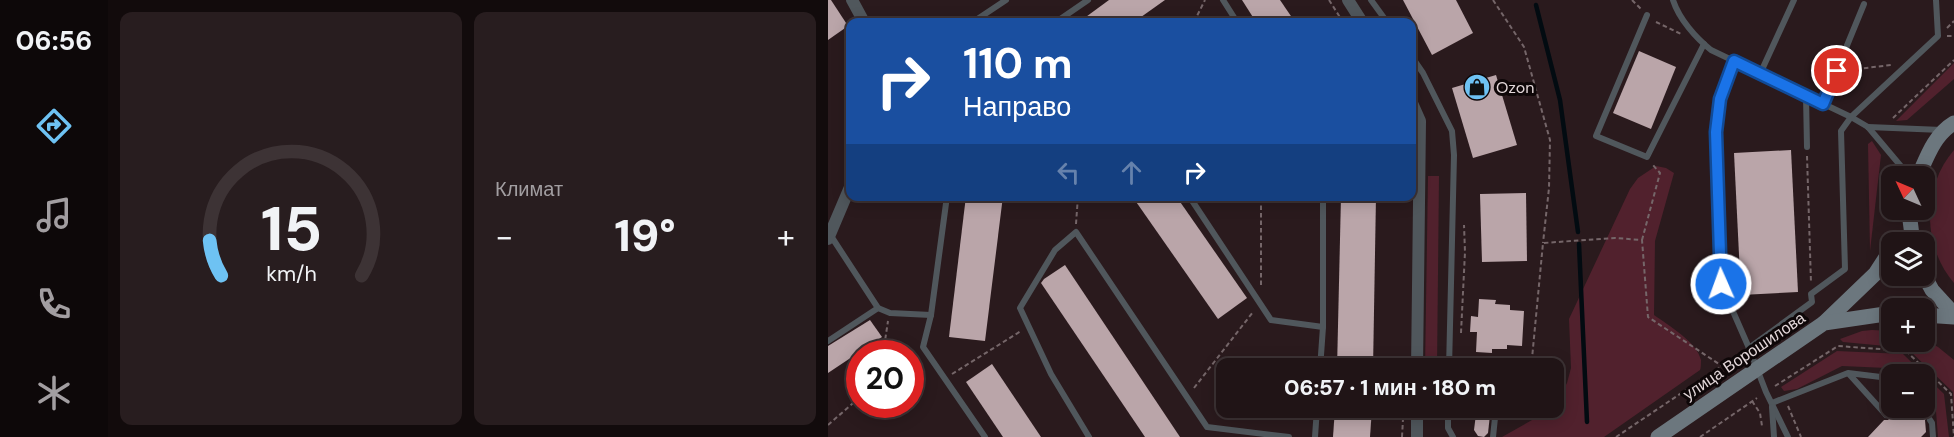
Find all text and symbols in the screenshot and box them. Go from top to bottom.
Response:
text: 06:56 [16,23,92,58]
text: 110 m [963,36,1073,91]
icon: right [864,42,942,120]
pin [1811,45,1862,96]
icon: arrive [1820,54,1853,87]
shop icon: Ozon [1462,72,1492,102]
place label: Ozon [1496,77,1534,98]
text: Направо [963,89,1071,124]
icon: directions [33,105,75,147]
icon: left [1052,156,1085,189]
icon: ahead [1115,156,1148,189]
icon: right [1178,156,1211,189]
north arrow [1881,166,1935,220]
map controls [1881,166,1935,418]
text: Климат [495,176,563,202]
text: 15 [260,188,322,269]
icon: music [33,194,75,236]
text: 19° [614,206,676,265]
text: − [495,215,513,258]
text: + [777,215,795,258]
button: layers [1881,232,1935,286]
position arrow [1689,252,1753,316]
text: km/h [266,260,316,288]
icon: phone [33,283,75,325]
button: + [1881,298,1935,352]
street label: улица Ворошилова [1679,307,1809,405]
speed limit sign: 20 [846,340,924,418]
button: − [1881,364,1935,418]
icon: climate [33,372,75,414]
text: 06:57 · 1 мин · 180 m [1284,373,1496,402]

